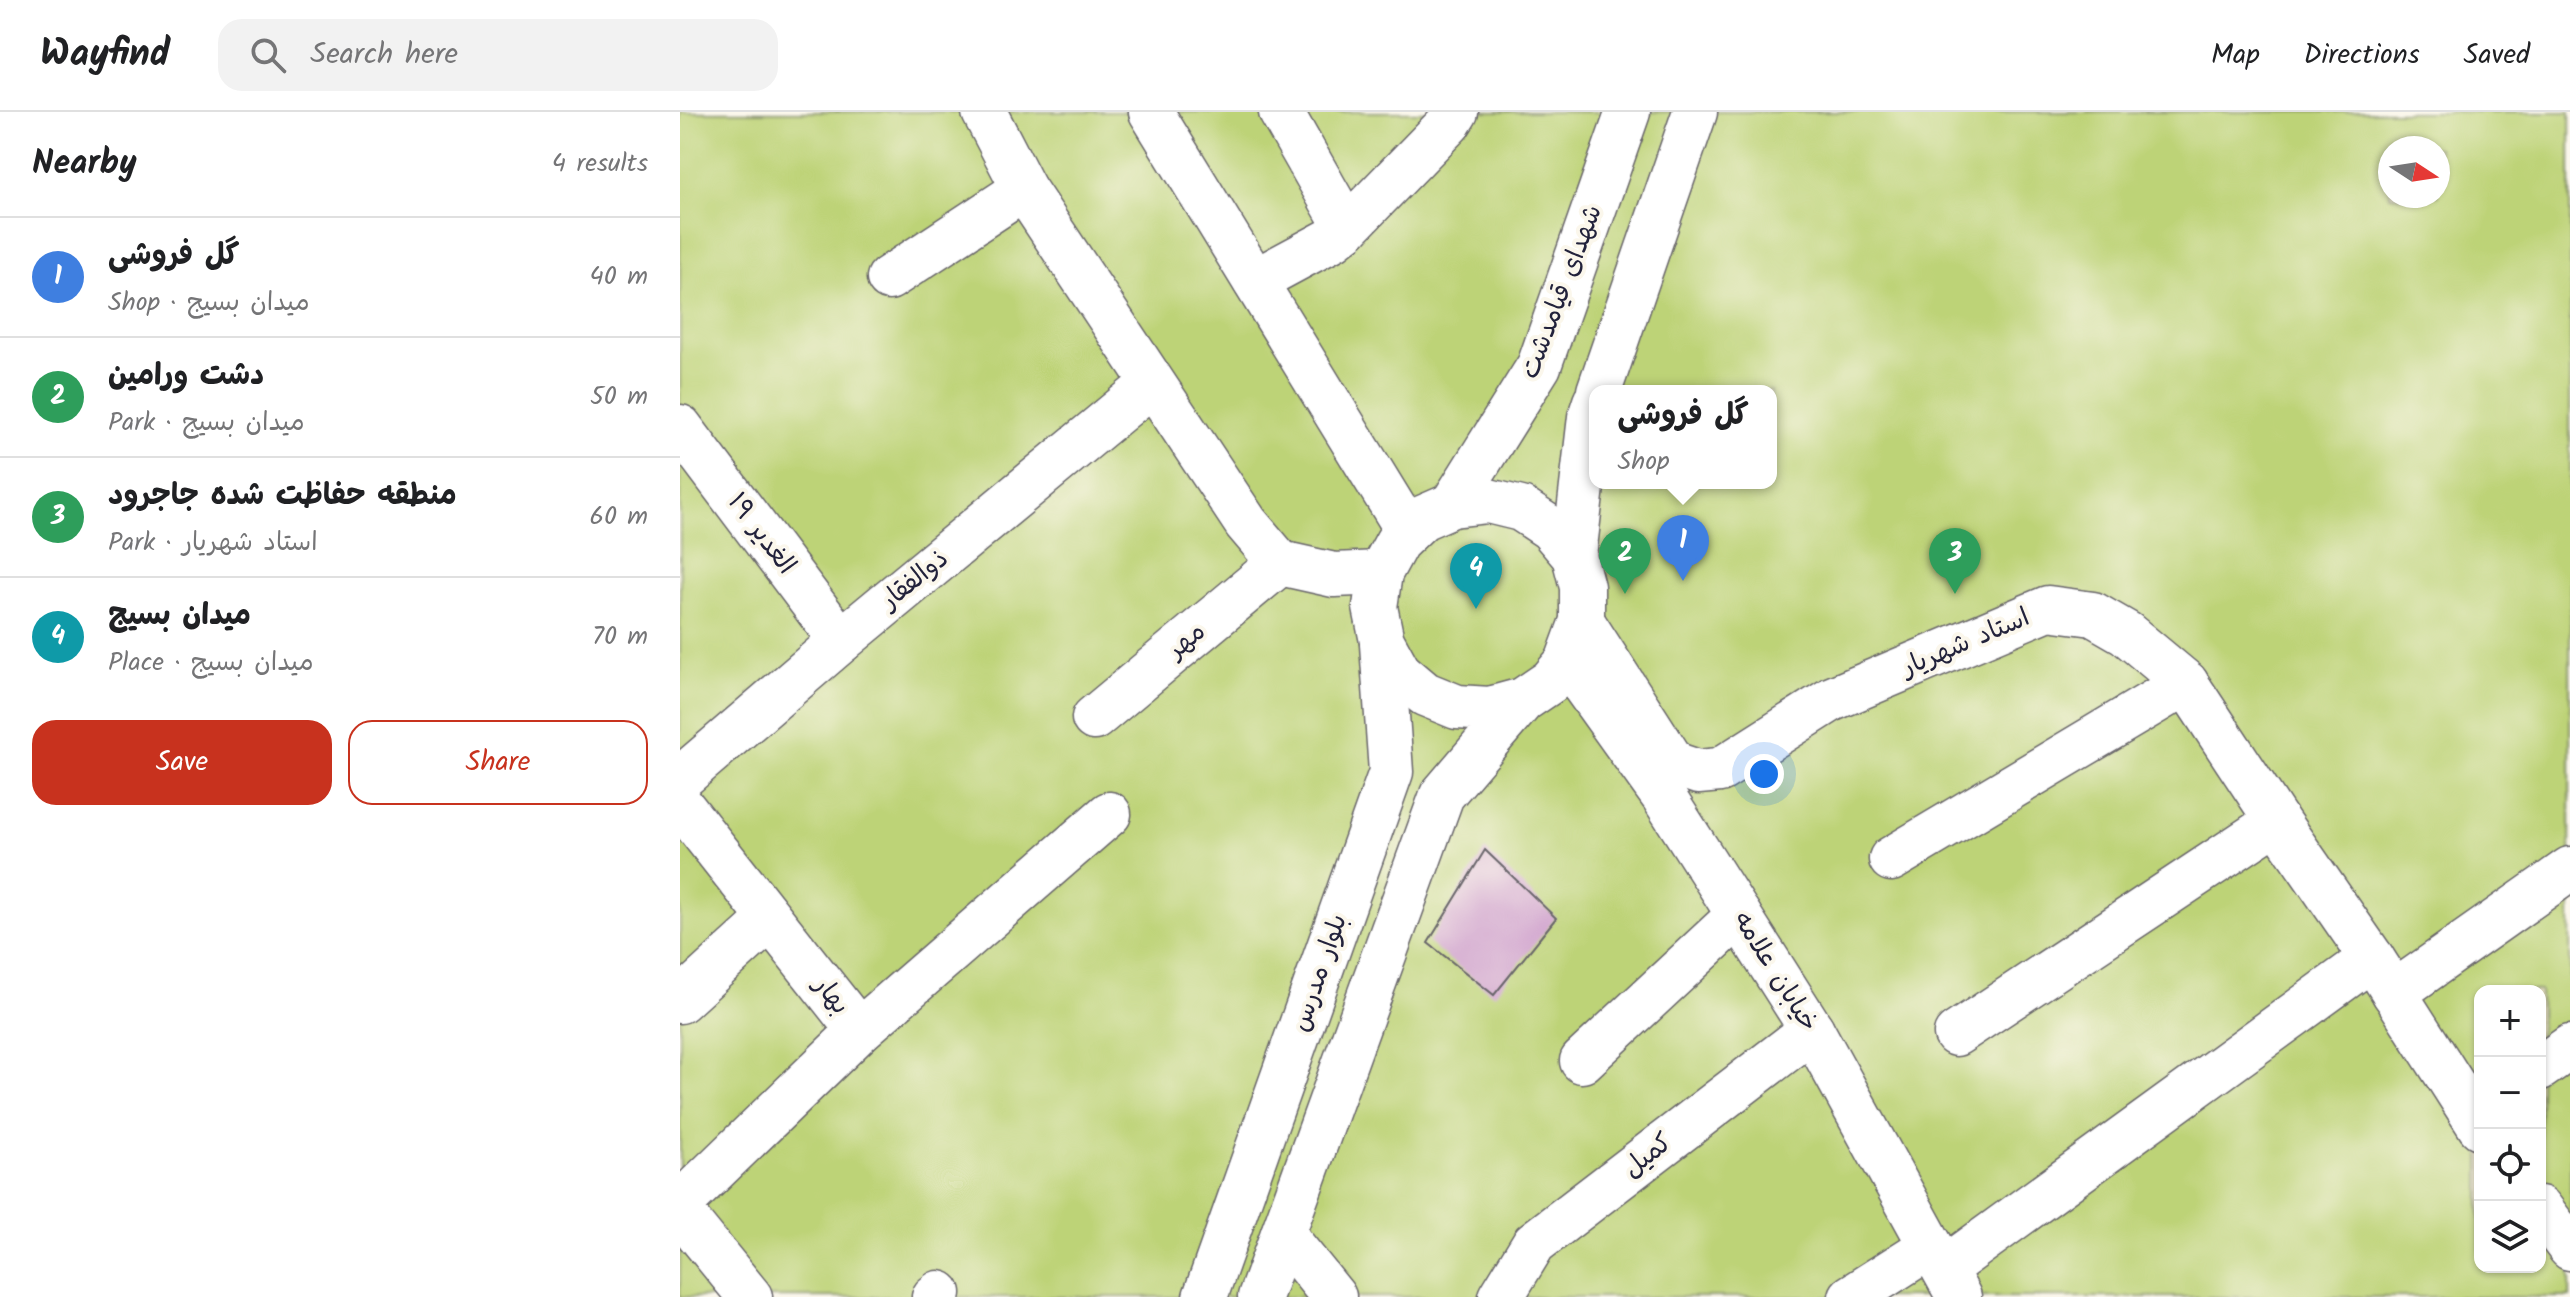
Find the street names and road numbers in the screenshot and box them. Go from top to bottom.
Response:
street label: شهدای قیامدشت [1510,199,1614,385]
street label: الغدیر ۱۹ [716,484,806,584]
street label: ذوالفقار [870,539,958,622]
street label: استاد شهریار [1894,597,2037,690]
street label: مهر [1157,612,1216,671]
street label: خیابان علامه [1721,903,1829,1041]
street label: بلوار مدرس [1280,909,1360,1037]
street label: بهار [801,966,860,1024]
street label: کمیل [1614,1123,1682,1189]

